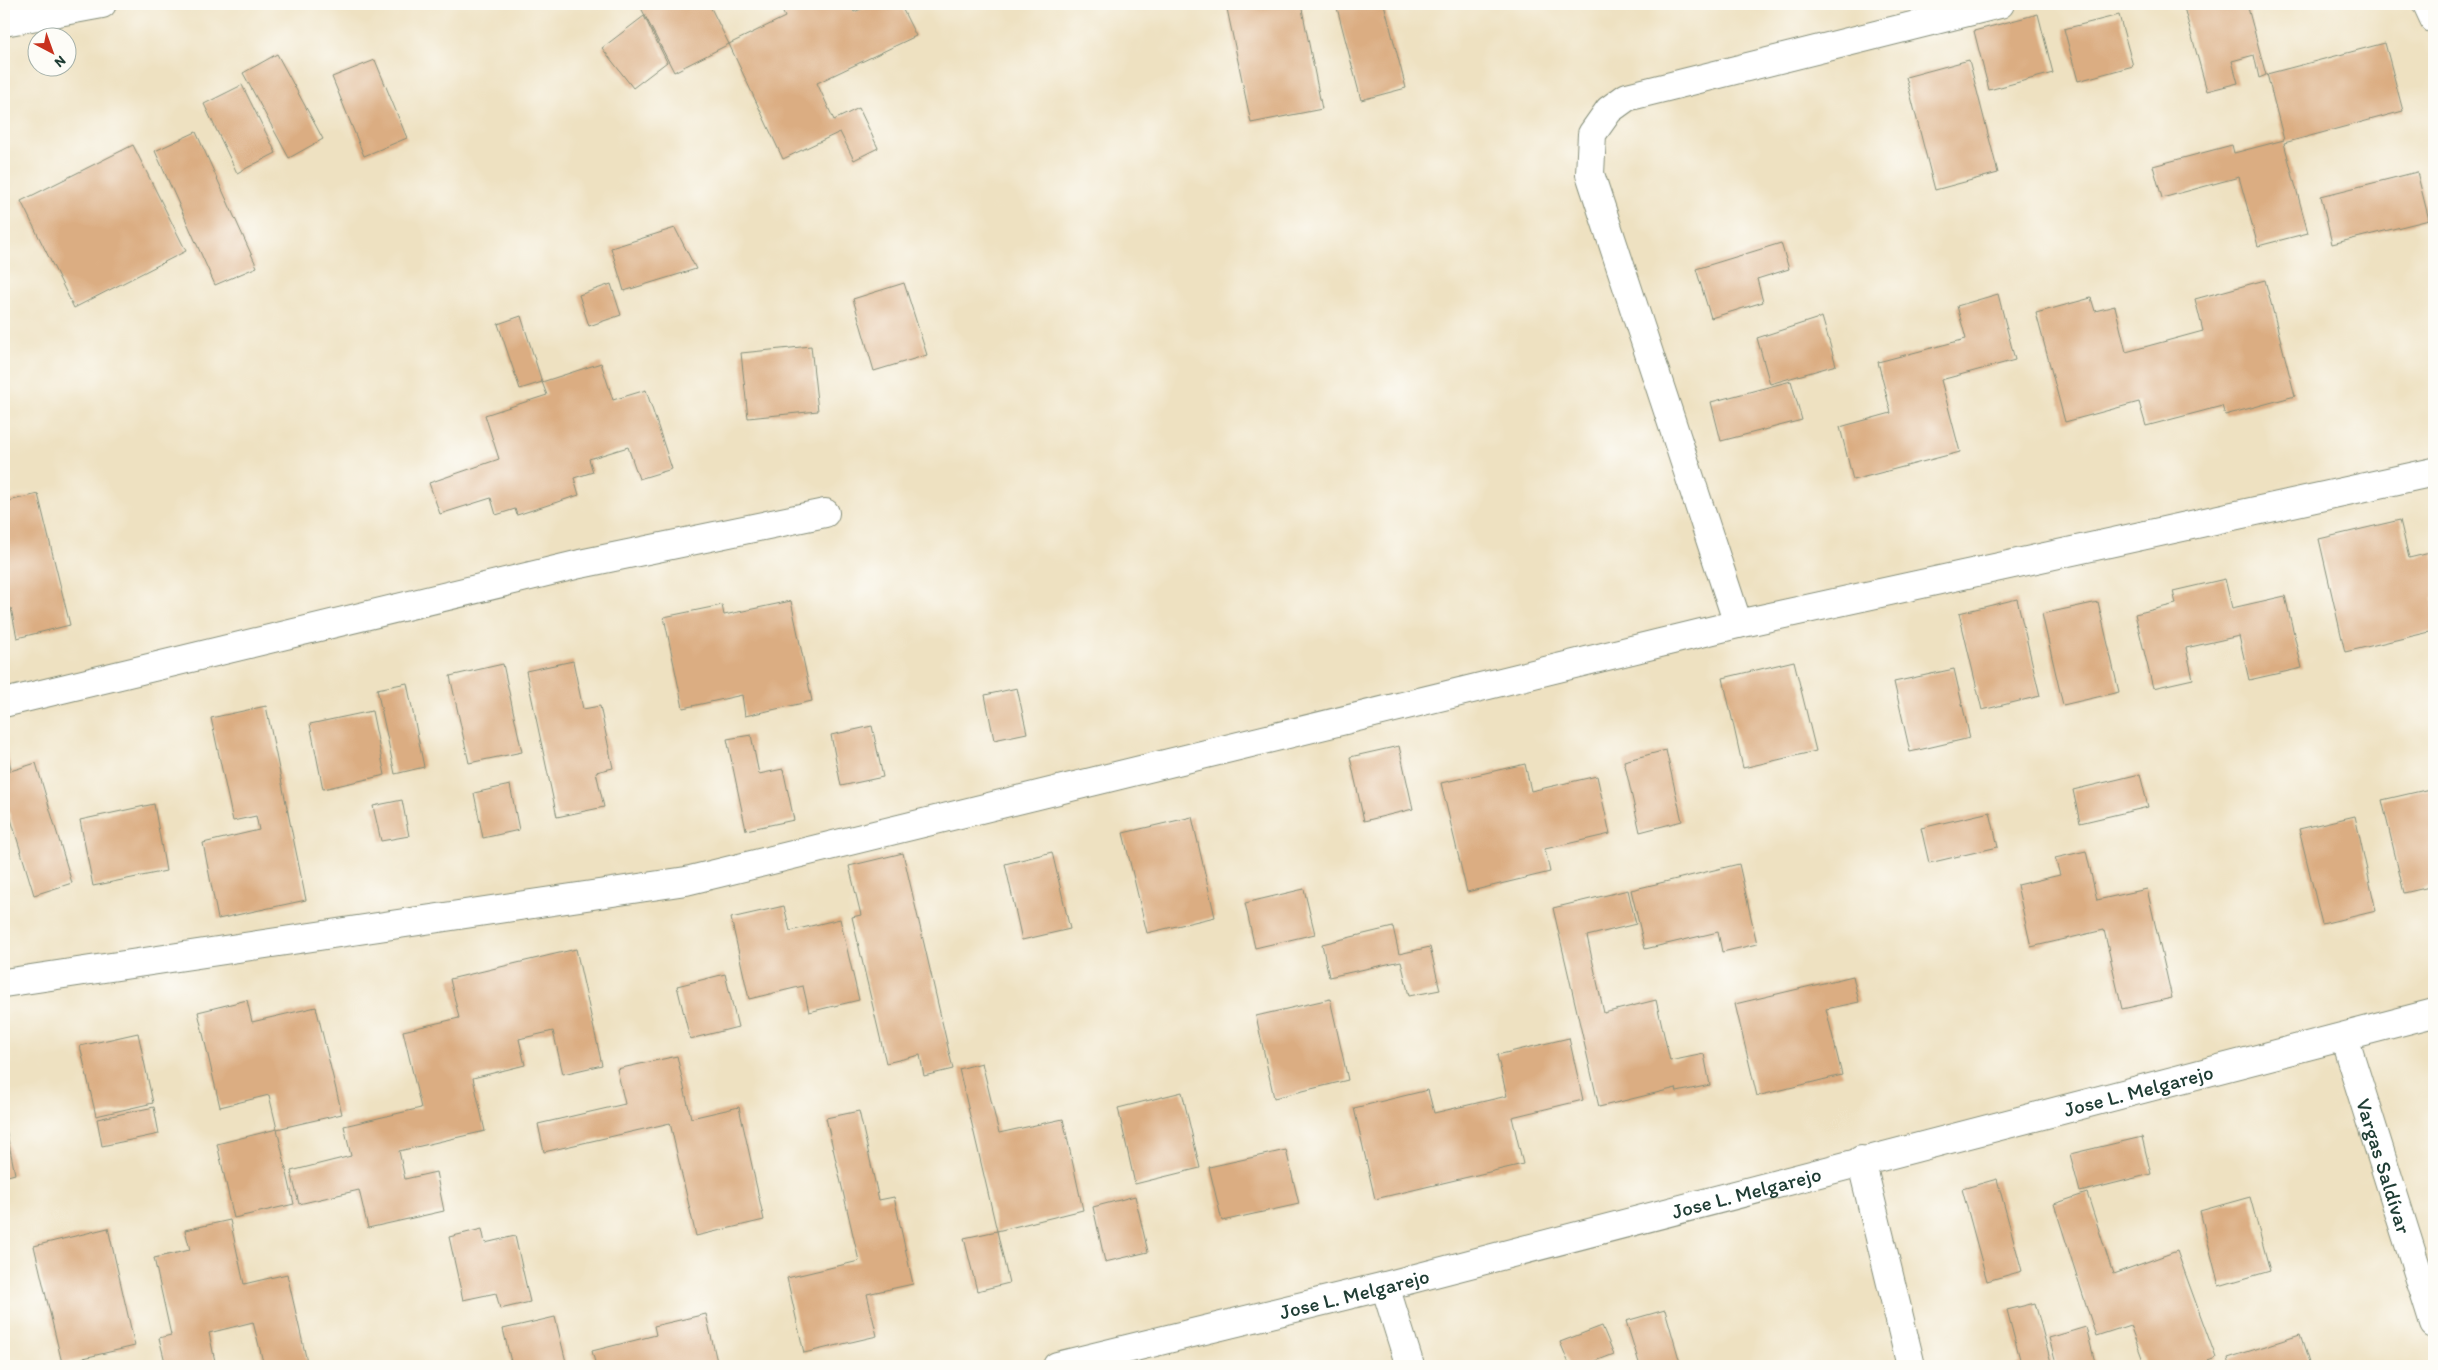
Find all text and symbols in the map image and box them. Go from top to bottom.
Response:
north arrow [28,28,78,78]
text: N [51,52,69,71]
street label: Jose L. Melgarejo [2061,1059,2216,1121]
street label: Vargas Saldívar [2351,1095,2418,1237]
street label: Jose L. Melgarejo [1669,1161,1824,1223]
street label: Jose L. Melgarejo [1277,1263,1432,1324]

